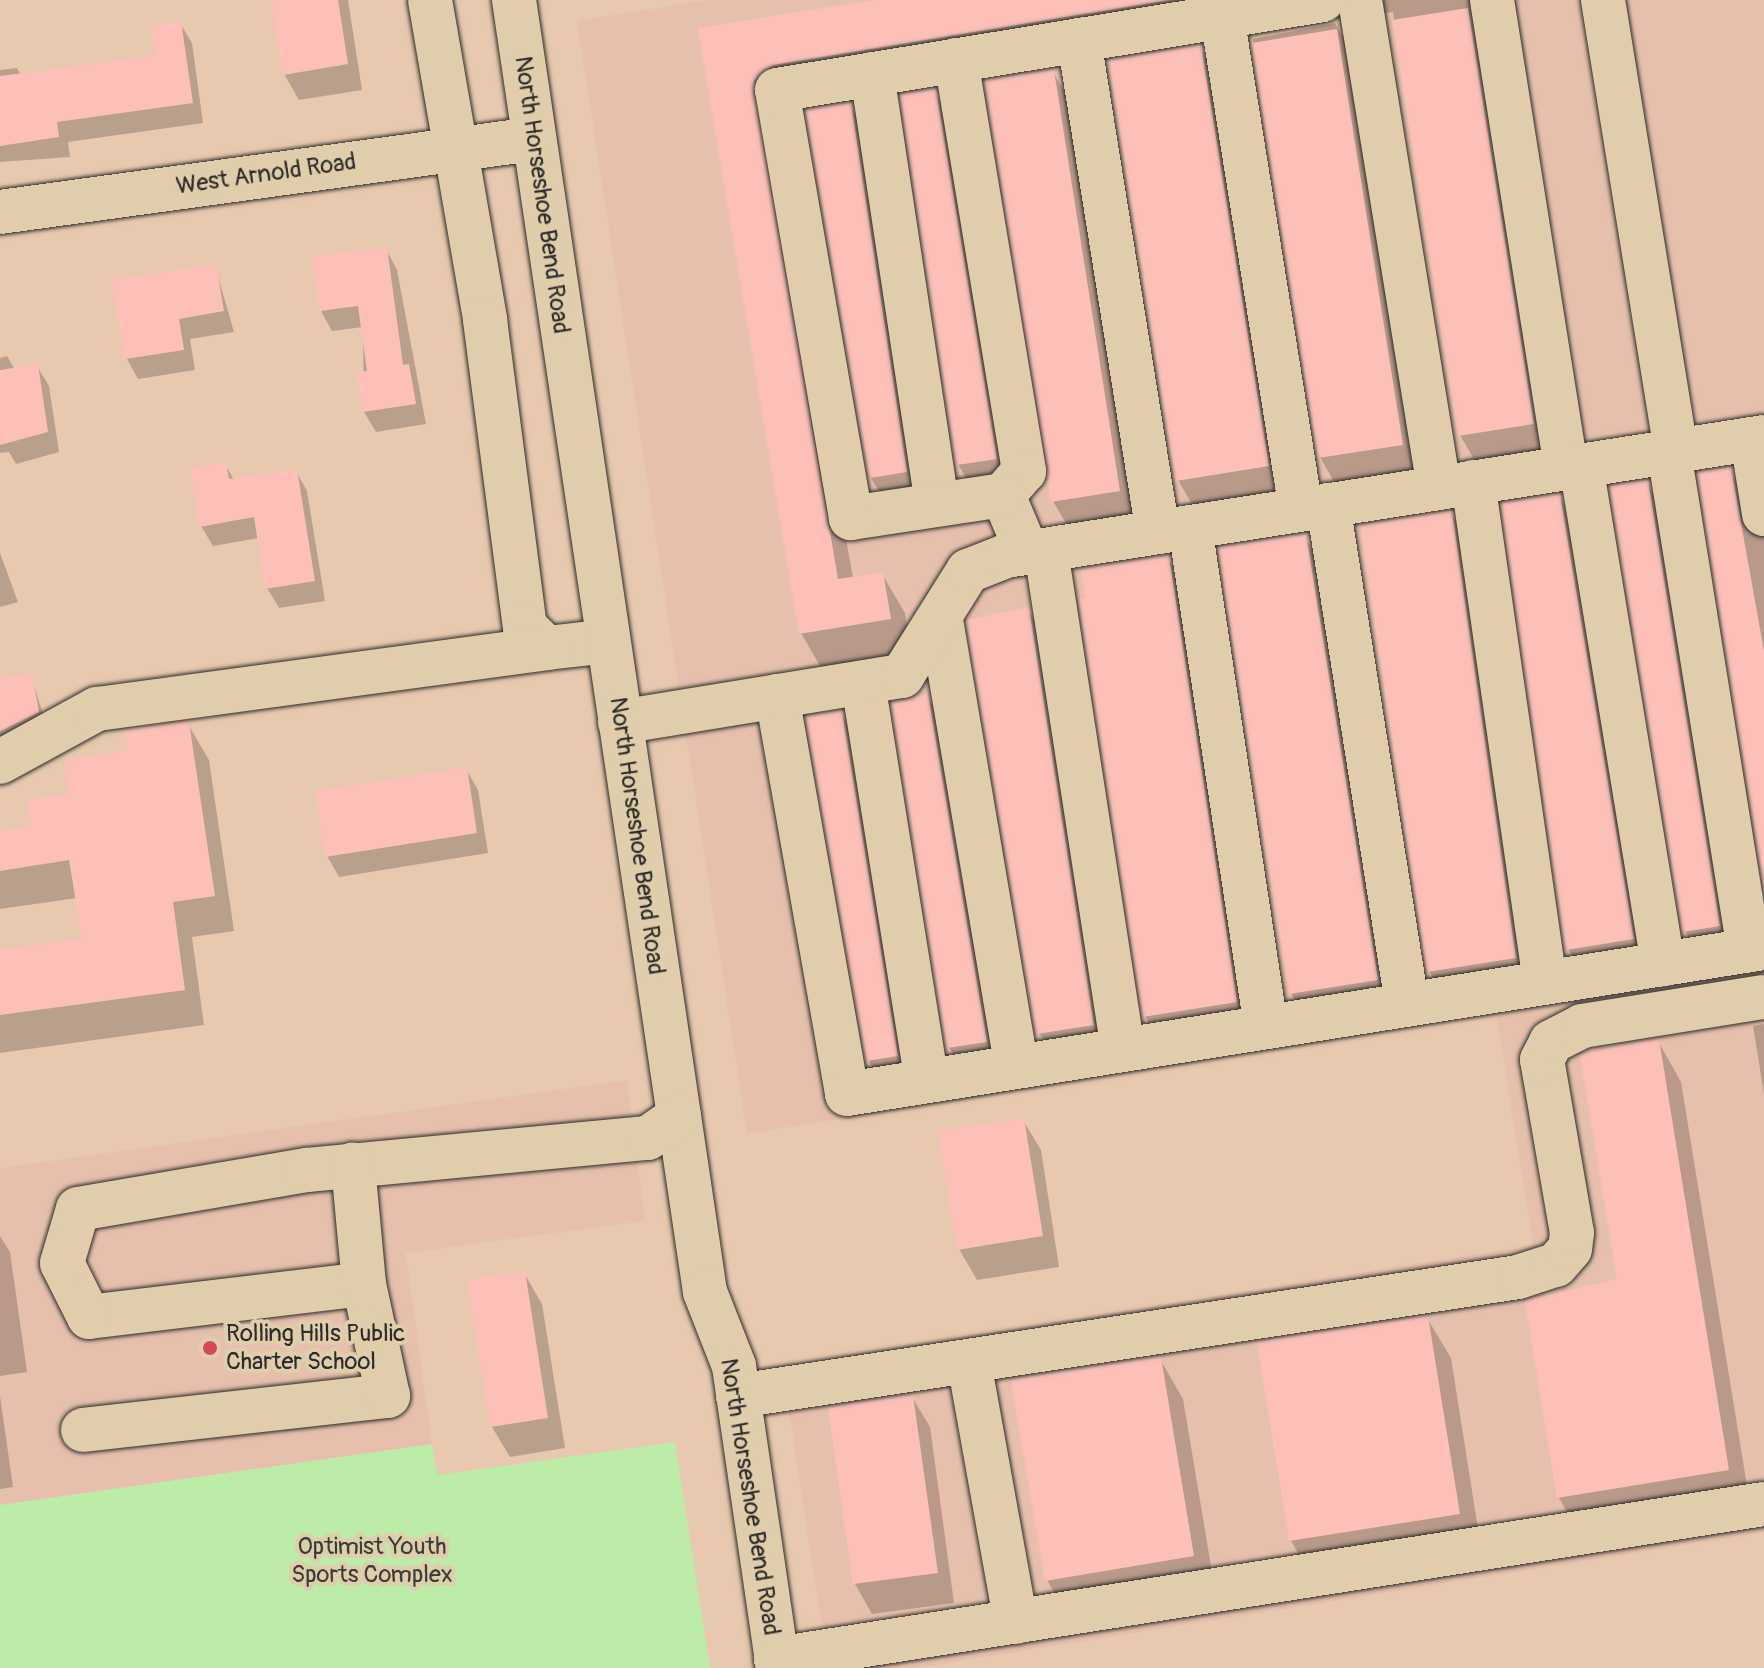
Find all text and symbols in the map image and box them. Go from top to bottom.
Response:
street label: North Horseshoe Bend Road [508,54,576,336]
street label: West Arnold Road [174,147,358,201]
street label: North Horseshoe Bend Road [603,695,671,977]
place label: Rolling Hills Public Charter School [226,1320,405,1376]
marker: Rolling Hills Public Charter School [201,1339,219,1357]
street label: North Horseshoe Bend Road [714,1356,786,1638]
park label: Optimist Youth Sports Complex [291,1533,453,1589]

